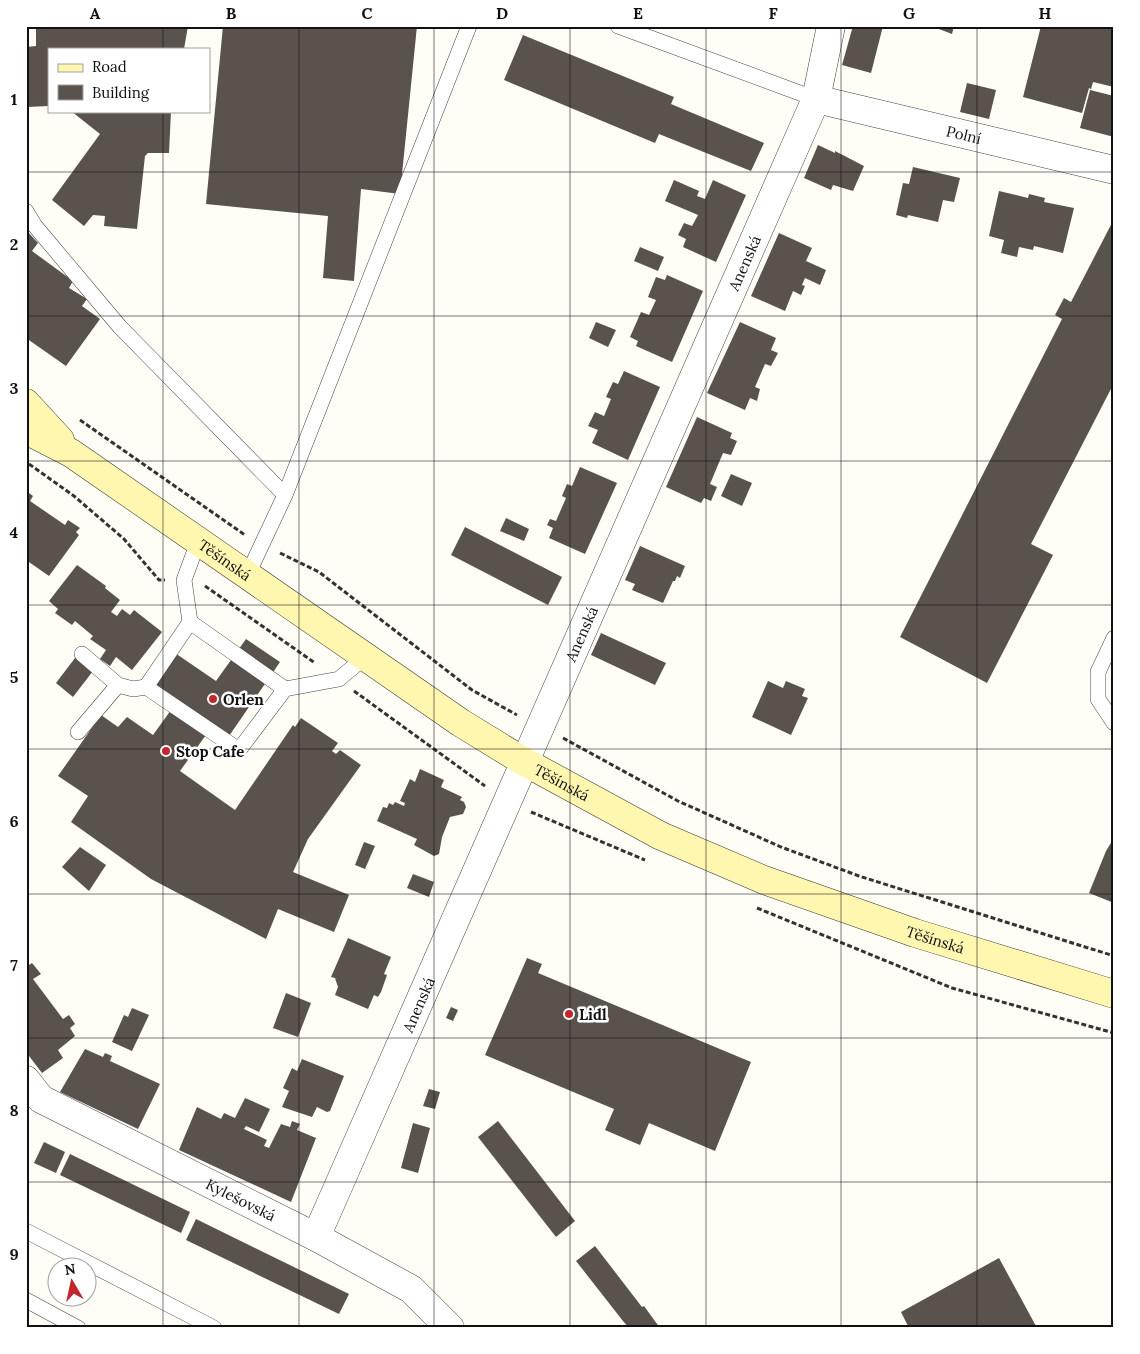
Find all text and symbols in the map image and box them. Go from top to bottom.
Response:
text: A [90,3,101,23]
text: B [226,3,237,23]
text: C [361,3,373,23]
text: D [496,3,508,23]
text: E [633,3,643,23]
text: F [768,3,778,23]
text: G [903,3,915,23]
text: H [1039,3,1052,23]
legend [48,48,210,112]
text: Road [92,57,127,76]
text: Building [92,83,150,102]
text: 1 [11,89,17,109]
street label: Polní [945,121,983,148]
street label: Anenská [723,232,765,294]
text: 2 [10,234,18,254]
text: 3 [10,378,19,398]
text: 4 [10,522,19,542]
street label: Těšínská [195,535,255,585]
street label: Anenská [560,603,602,665]
text: 5 [10,667,19,687]
place label: Orlen [223,690,264,709]
marker: Orlen [207,693,219,705]
place label: Stop Cafe [176,742,244,761]
marker: Stop Cafe [160,745,172,757]
street label: Těšínská [531,760,593,805]
text: 6 [9,811,19,831]
street label: Těšínská [904,921,967,957]
text: 7 [10,955,18,975]
street label: Anenská [397,974,439,1036]
place label: Lidl [579,1005,607,1024]
marker: Lidl [563,1008,575,1020]
text: 8 [9,1100,19,1120]
street label: Kylešovská [203,1174,279,1225]
text: 9 [9,1244,19,1264]
north arrow [48,1256,98,1306]
text: N [63,1259,77,1279]

